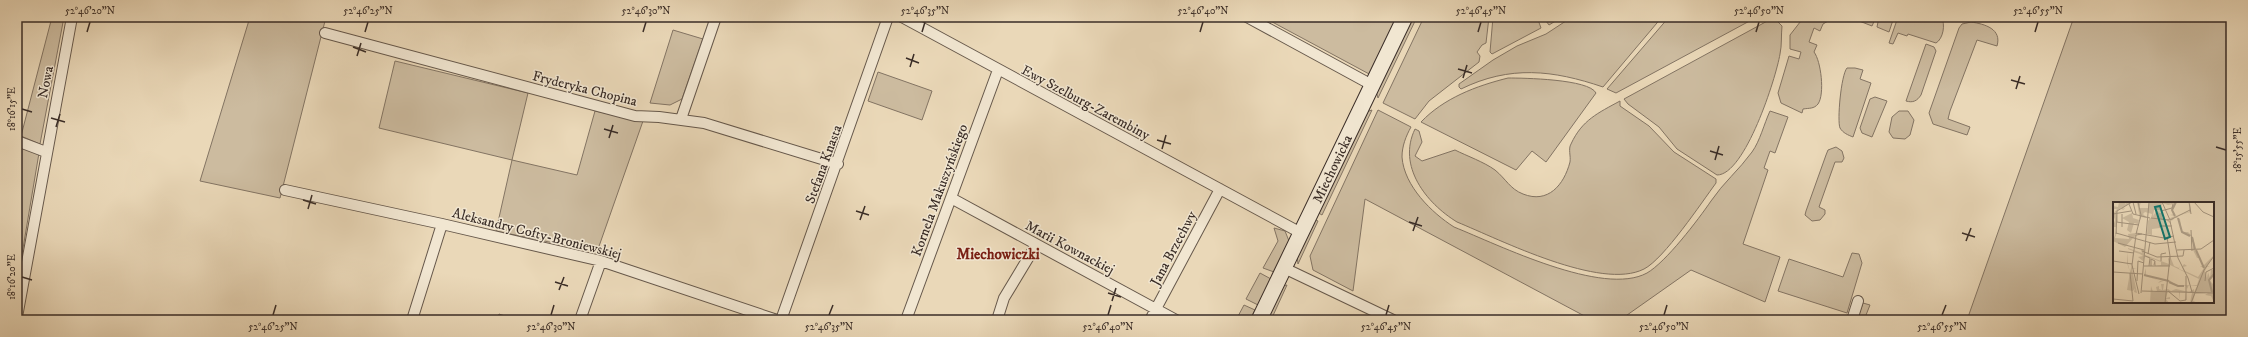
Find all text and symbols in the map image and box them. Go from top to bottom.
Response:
text: 52°46'20"N [65,5,115,17]
text: 52°46'25"N [343,5,393,17]
text: 52°46'30"N [622,5,670,17]
text: 52°46'35"N [901,5,949,17]
text: 52°46'40"N [1178,5,1228,17]
text: 52°46'45"N [1456,5,1506,17]
text: 52°46'50"N [1734,5,1784,17]
text: 52°46'55"N [2013,5,2063,17]
street label: Ewy Szelburg-Zarembiny [1018,61,1153,145]
street label: Nowa [34,64,58,100]
street label: Fryderyka Chopina [531,67,639,111]
text: 18°16'15"E [6,87,18,131]
street label: Stefana Knasta [801,122,847,206]
street label: Kornela Makuszyńskiego [908,122,972,259]
text: 18°15'55"E [2232,128,2244,173]
street label: Miechowicka [1309,132,1357,206]
inset map [2113,202,2214,303]
street label: Aleksandry Cofty-Broniewskiej [450,204,623,264]
street label: Jana Brzechwy [1146,208,1201,291]
street label: Marii Kownackiej [1022,217,1117,279]
district label: Miechowiczki [956,245,1040,264]
text: 18°16'20"E [6,254,18,300]
text: 52°46'25"N [248,321,298,333]
text: 52°46'30"N [527,321,575,333]
text: 52°46'35"N [805,321,853,333]
text: 52°46'40"N [1083,321,1133,333]
text: 52°46'45"N [1361,321,1411,333]
text: 52°46'50"N [1639,321,1689,333]
text: 52°46'55"N [1917,321,1967,333]

